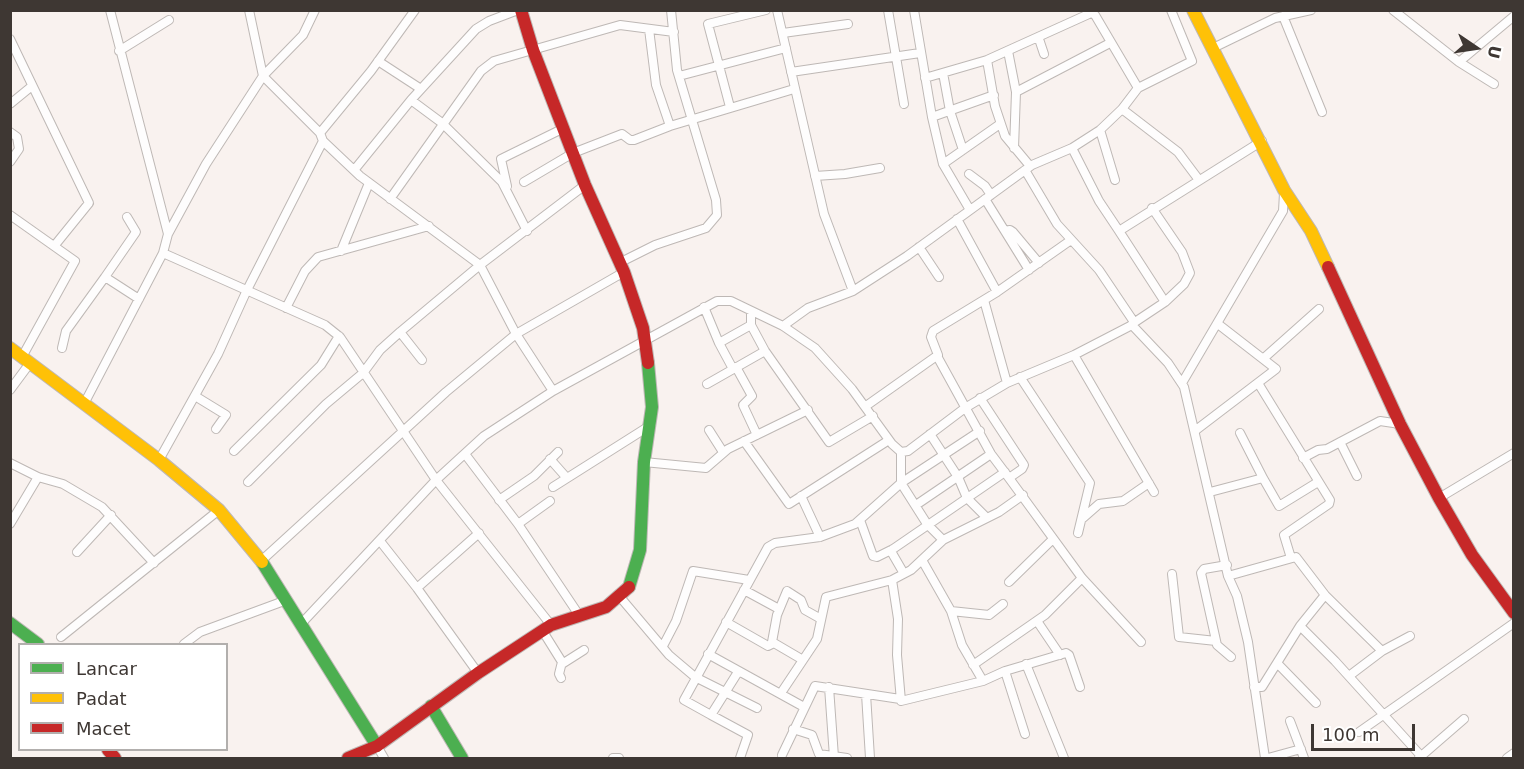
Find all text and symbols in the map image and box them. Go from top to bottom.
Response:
north arrow [1446,18,1506,78]
text: U [1483,44,1505,61]
legend [18,643,228,751]
text: Lancar [76,658,137,679]
text: Padat [76,688,127,709]
scale bar [1314,712,1418,750]
text: Macet [76,718,131,739]
text: 100 m [1322,724,1380,745]

